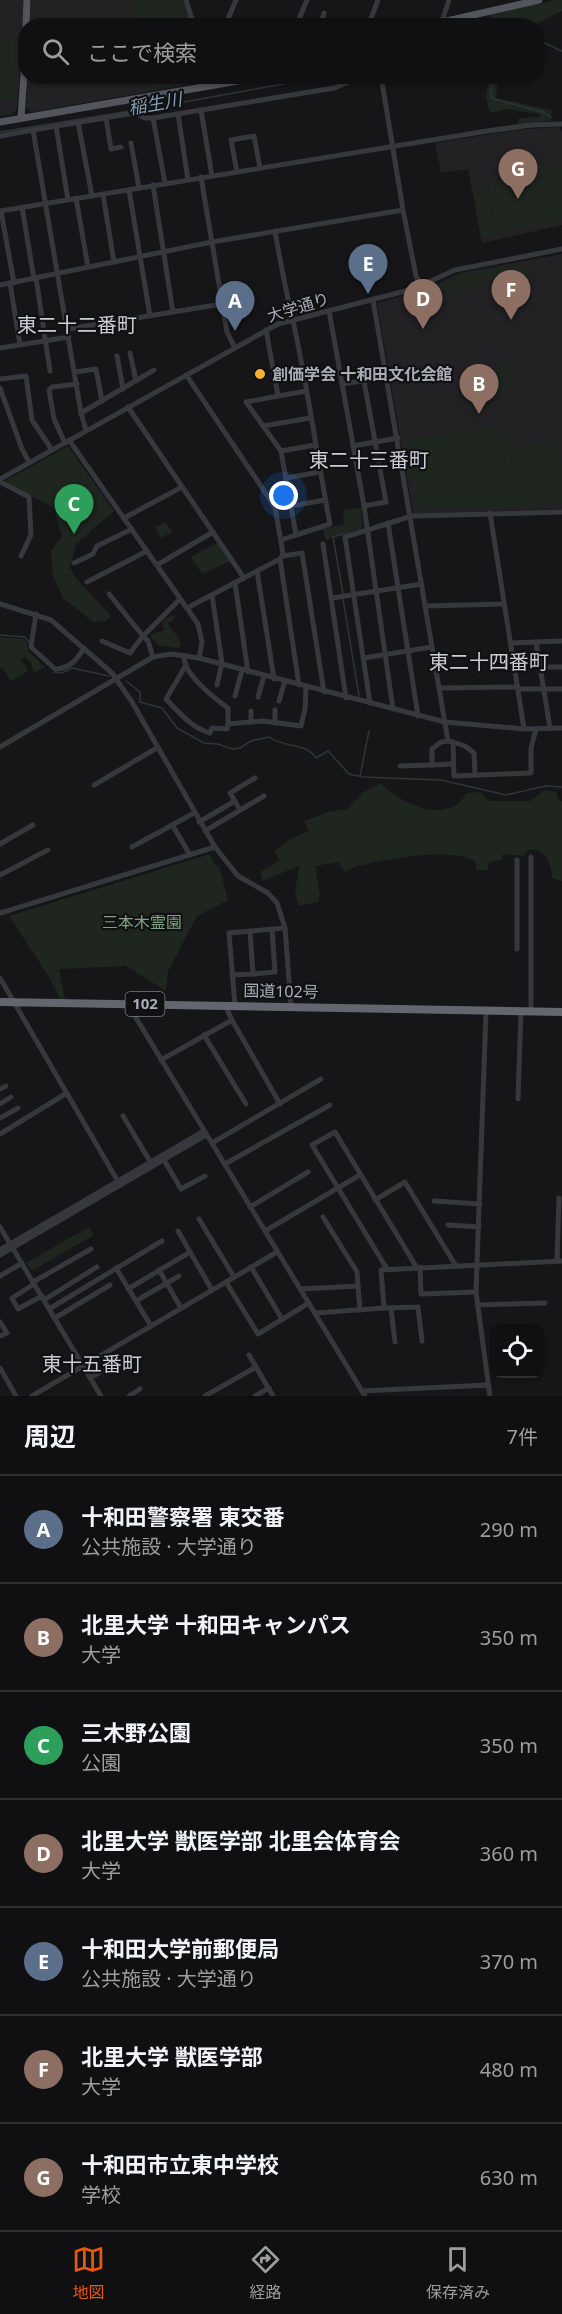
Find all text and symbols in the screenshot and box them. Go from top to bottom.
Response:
search box [18,18,544,84]
icon: search [39,35,72,68]
text: ここで検索 [87,37,197,67]
water label: 稲生川 [126,86,185,120]
pin: G [498,150,538,199]
pin: E [348,244,388,294]
pin: F [492,270,530,320]
pin: D [404,280,442,329]
pin: A [216,282,254,331]
street label: 大学通り [264,287,332,327]
district label: 東二十二番町 [17,311,137,338]
place label: 創価学会 十和田文化会館 [272,363,452,385]
pin: B [460,364,498,414]
marker: 創価学会 十和田文化会館 [253,367,267,381]
district label: 東二十三番町 [309,446,429,473]
your location [269,481,298,510]
pin: C [54,484,94,534]
district label: 東二十四番町 [429,648,549,675]
park label: 三本木霊園 [102,911,182,933]
street label: 国道102号 [243,979,319,1003]
road number: 102 [126,992,164,1016]
map controls [490,1324,544,1378]
button: locate [490,1324,544,1378]
district label: 東十五番町 [42,1350,142,1377]
text: 周辺 [24,1418,76,1454]
text: 7件 [507,1423,538,1450]
text: 十和田警察署 東交番 [81,1501,285,1531]
text: A [37,1516,50,1543]
text: 290 m [480,1516,538,1543]
text: 公共施設 · 大学通り [81,1533,257,1560]
text: 北里大学 十和田キャンパス [81,1609,351,1639]
text: B [37,1624,50,1651]
text: 350 m [480,1624,538,1651]
text: 大学 [81,1641,121,1668]
text: 三木野公園 [81,1717,191,1747]
text: C [37,1732,50,1759]
text: 350 m [480,1732,538,1759]
text: 公園 [81,1749,121,1776]
text: 北里大学 獣医学部 北里会体育会 [81,1825,400,1855]
text: D [36,1840,51,1867]
text: 360 m [480,1840,538,1867]
text: 大学 [81,1857,121,1884]
text: 十和田大学前郵便局 [81,1933,279,1963]
text: E [38,1948,49,1975]
text: 370 m [480,1948,538,1975]
text: 公共施設 · 大学通り [81,1965,257,1992]
text: 北里大学 獣医学部 [81,2041,263,2071]
text: F [38,2056,49,2083]
text: 480 m [480,2056,538,2083]
text: 大学 [81,2073,121,2100]
text: 十和田市立東中学校 [81,2149,279,2179]
text: G [36,2164,51,2191]
text: 630 m [480,2164,538,2191]
text: 学校 [81,2181,121,2208]
tab: 地図 [72,2243,105,2303]
tab: 経路 [249,2243,282,2303]
tab: 保存済み [426,2243,490,2303]

